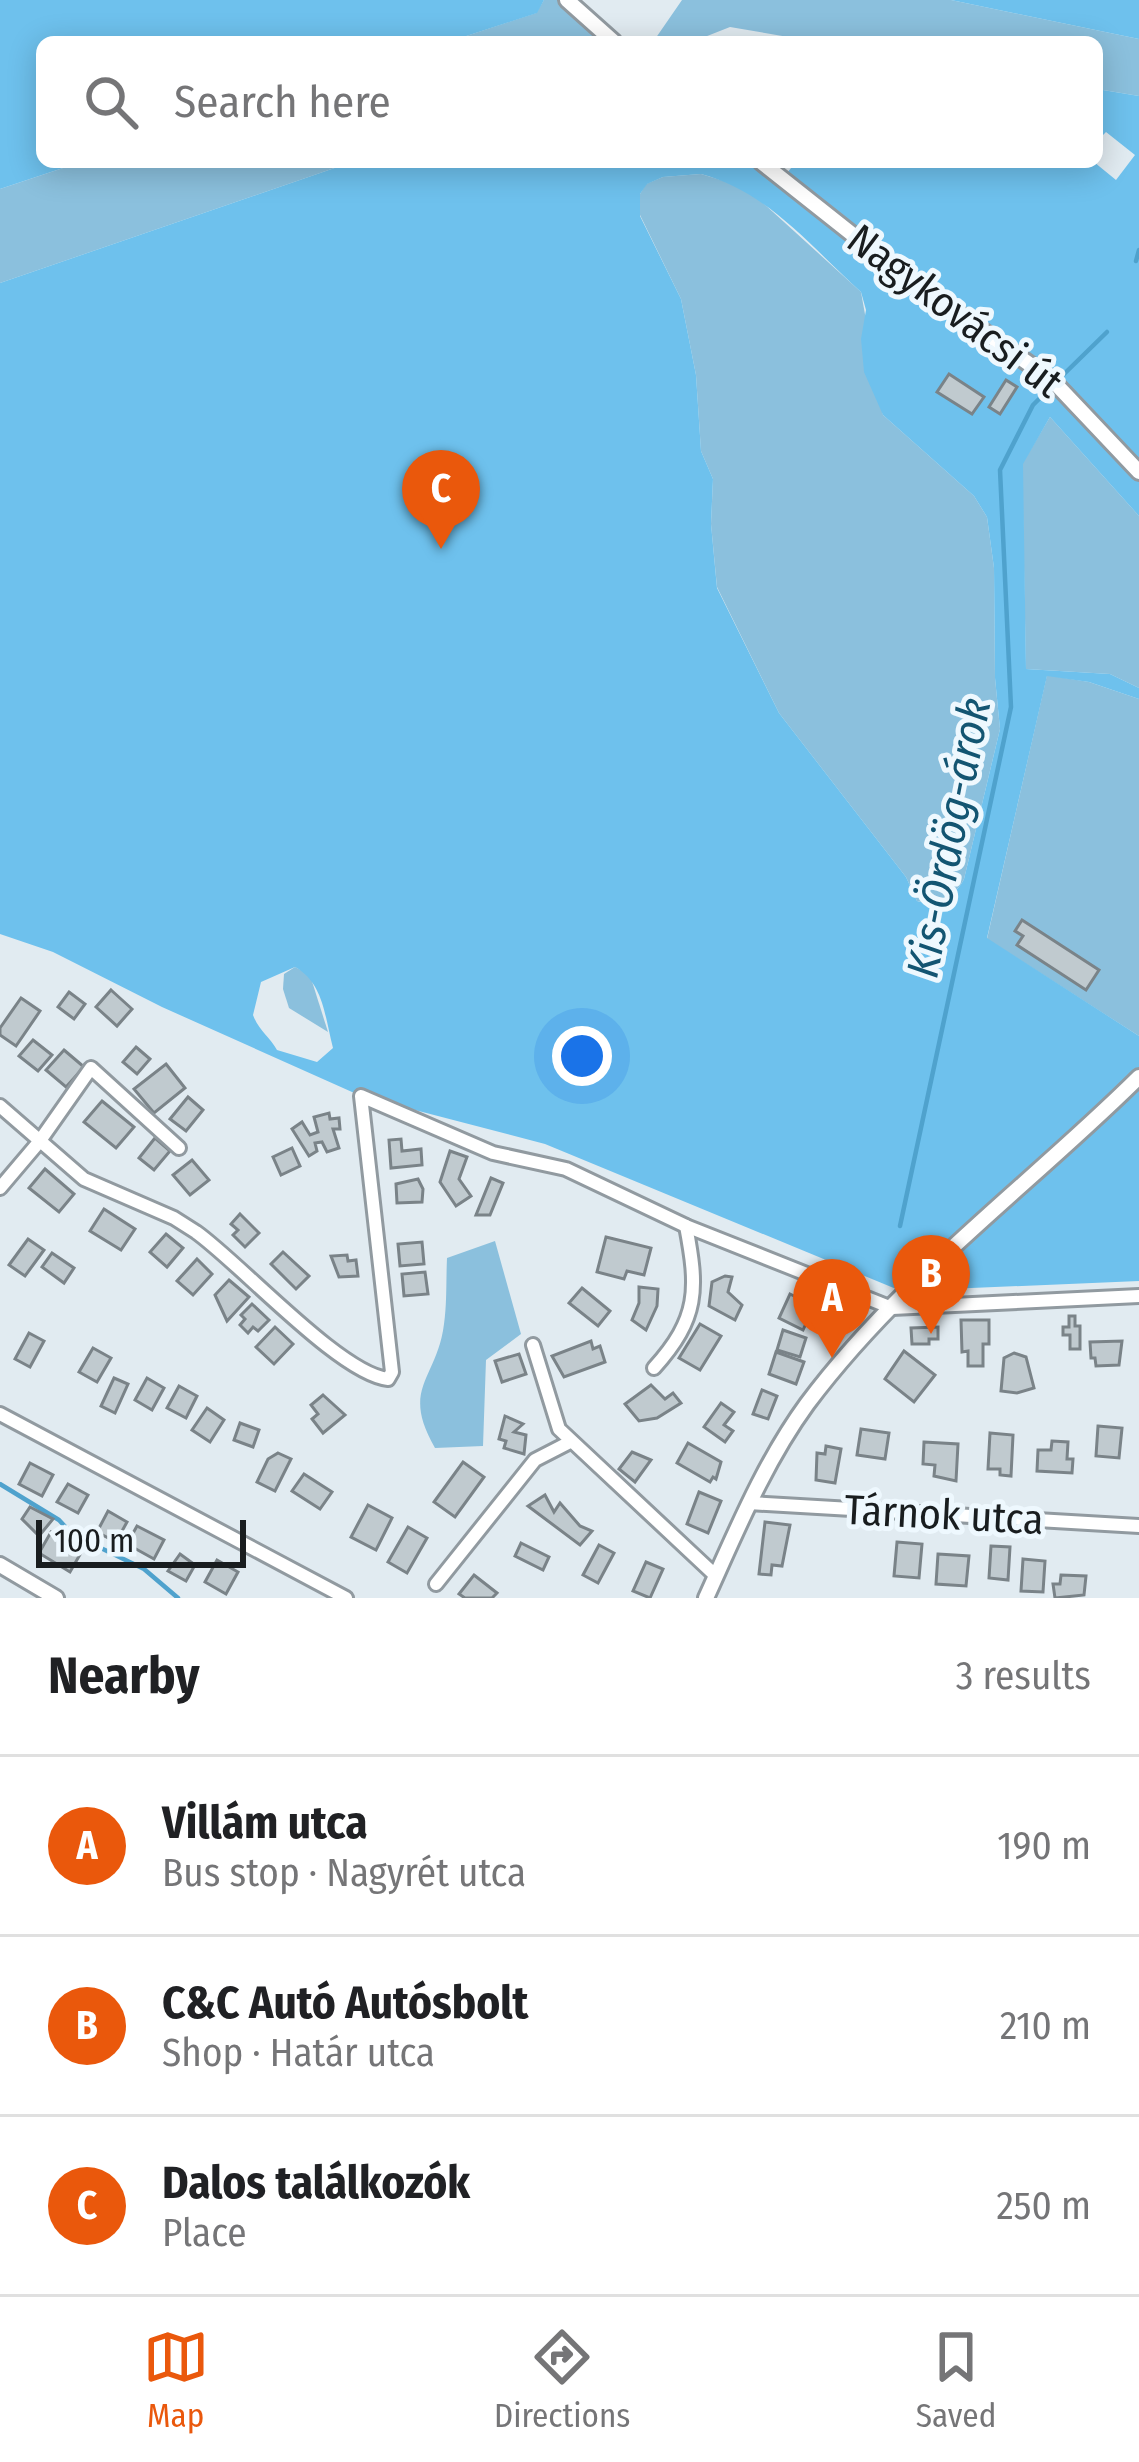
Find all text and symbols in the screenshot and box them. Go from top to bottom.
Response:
search box [36,36,1103,168]
icon: search [78,69,144,135]
text: Search here [174,75,391,129]
street label: Nagykovácsi út [838,214,1072,408]
pin: C [402,450,480,549]
water label: Kis-Ördög-árok [895,694,1003,982]
your location [552,1026,612,1086]
pin: B [892,1235,970,1334]
pin: A [793,1259,871,1358]
street label: Tárnok utca [843,1485,1045,1545]
scale bar [36,1514,246,1567]
text: 100 m [54,1521,134,1561]
text: Nearby [48,1645,200,1707]
text: 3 results [956,1653,1091,1699]
text: Villám utca [162,1796,368,1850]
text: A [76,1823,98,1869]
text: 190 m [997,1823,1091,1869]
text: Bus stop · Nagyrét utca [162,1850,526,1896]
text: C&C Autó Autósbolt [162,1976,528,2030]
text: B [76,2003,98,2049]
text: 210 m [1000,2003,1091,2049]
text: Shop · Határ utca [162,2030,435,2076]
text: Dalos találkozók [162,2156,470,2210]
text: C [77,2183,97,2229]
text: 250 m [996,2183,1091,2229]
text: Place [162,2210,246,2256]
tab: Map [143,2324,209,2436]
tab: Directions [494,2324,630,2436]
tab: Saved [916,2324,996,2436]

